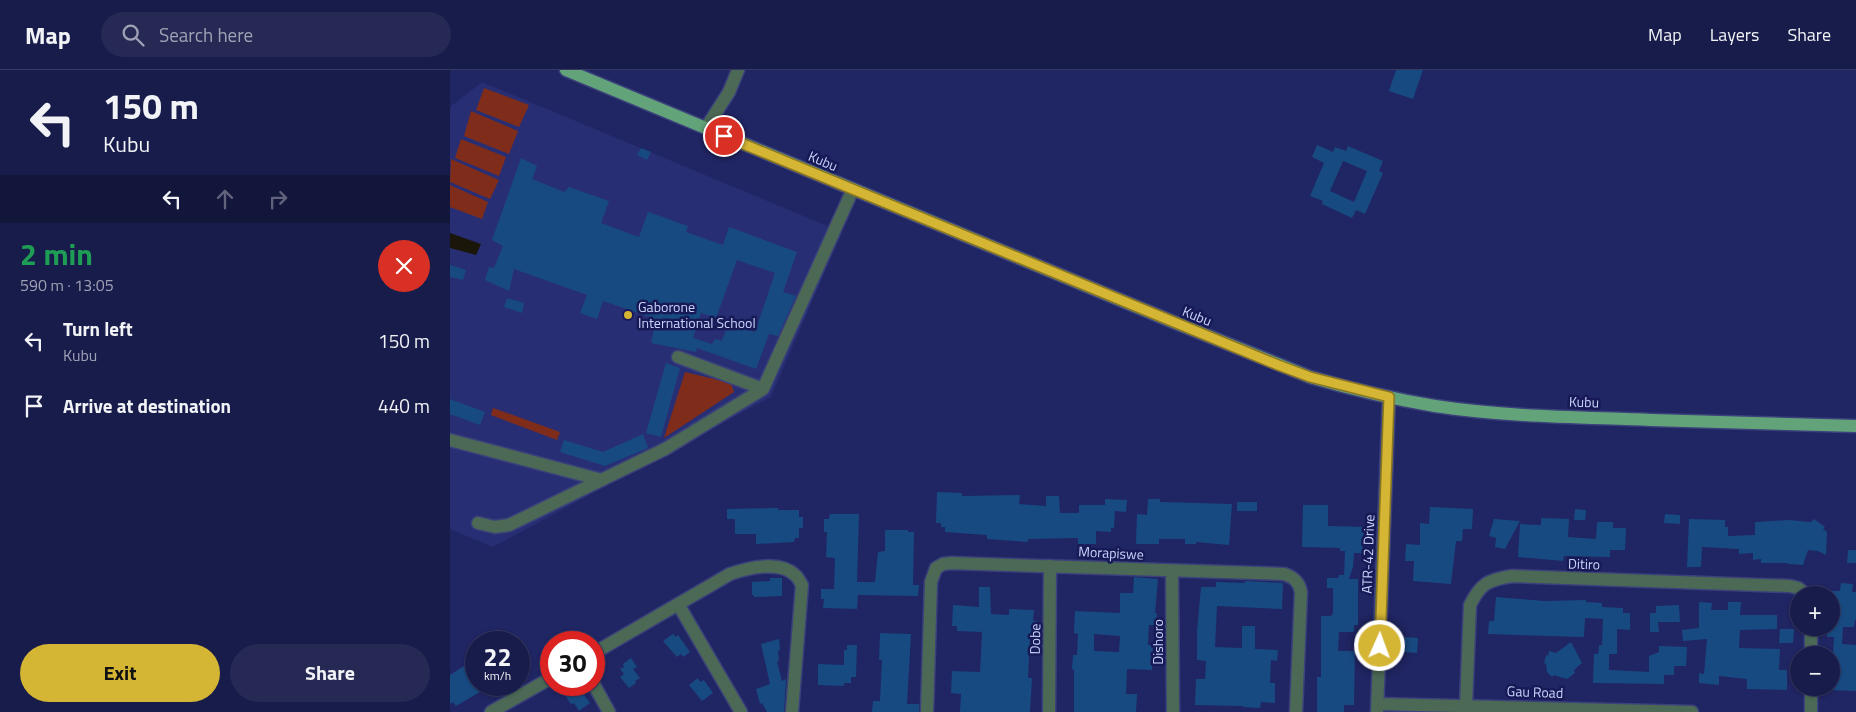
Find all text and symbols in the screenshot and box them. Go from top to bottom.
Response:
search box [101,12,451,57]
text: Map [25,17,71,53]
text: Search here [159,20,253,49]
icon: search [119,21,147,49]
text: Map [1648,21,1682,48]
text: Layers [1710,21,1759,48]
text: Share [1787,21,1831,48]
text: 150 m [103,79,199,133]
icon: left [20,90,85,155]
pin [703,115,745,157]
icon: arrive [710,122,738,150]
text: Kubu [103,127,150,161]
street label: Kubu [805,145,841,176]
icon: left [158,185,186,213]
icon: ahead [211,185,239,213]
icon: right [264,185,292,213]
text: 2 min [20,231,93,277]
button: close [378,240,430,292]
text: 590 m · 13:05 [20,273,114,297]
place label: Gaborone International School [638,296,756,333]
street label: Kubu [1179,300,1215,331]
marker: Gaborone International School [622,309,634,321]
text: Turn left [63,314,133,343]
text: 150 m [378,326,430,355]
icon: left [20,327,48,355]
text: Kubu [63,343,97,367]
street label: Kubu [1569,390,1599,413]
text: Arrive at destination [63,391,231,420]
text: 440 m [378,391,430,420]
icon: arrive [20,392,48,420]
street label: ATR-42 Drive [1356,514,1379,594]
street label: Morapiswe [1078,540,1144,565]
street label: Ditiro [1568,552,1600,575]
map controls [1790,586,1840,696]
button: + [1790,586,1840,636]
street label: Dishoro [1147,619,1168,665]
position arrow [1353,619,1405,671]
street label: Dobe [1024,623,1045,655]
speed limit sign: 30 [540,631,605,696]
text: 22 [483,638,512,676]
button: Exit [20,644,220,702]
button: Share [230,644,430,702]
button: − [1790,646,1840,696]
text: km/h [484,666,511,685]
street label: Gau Road [1506,680,1564,703]

